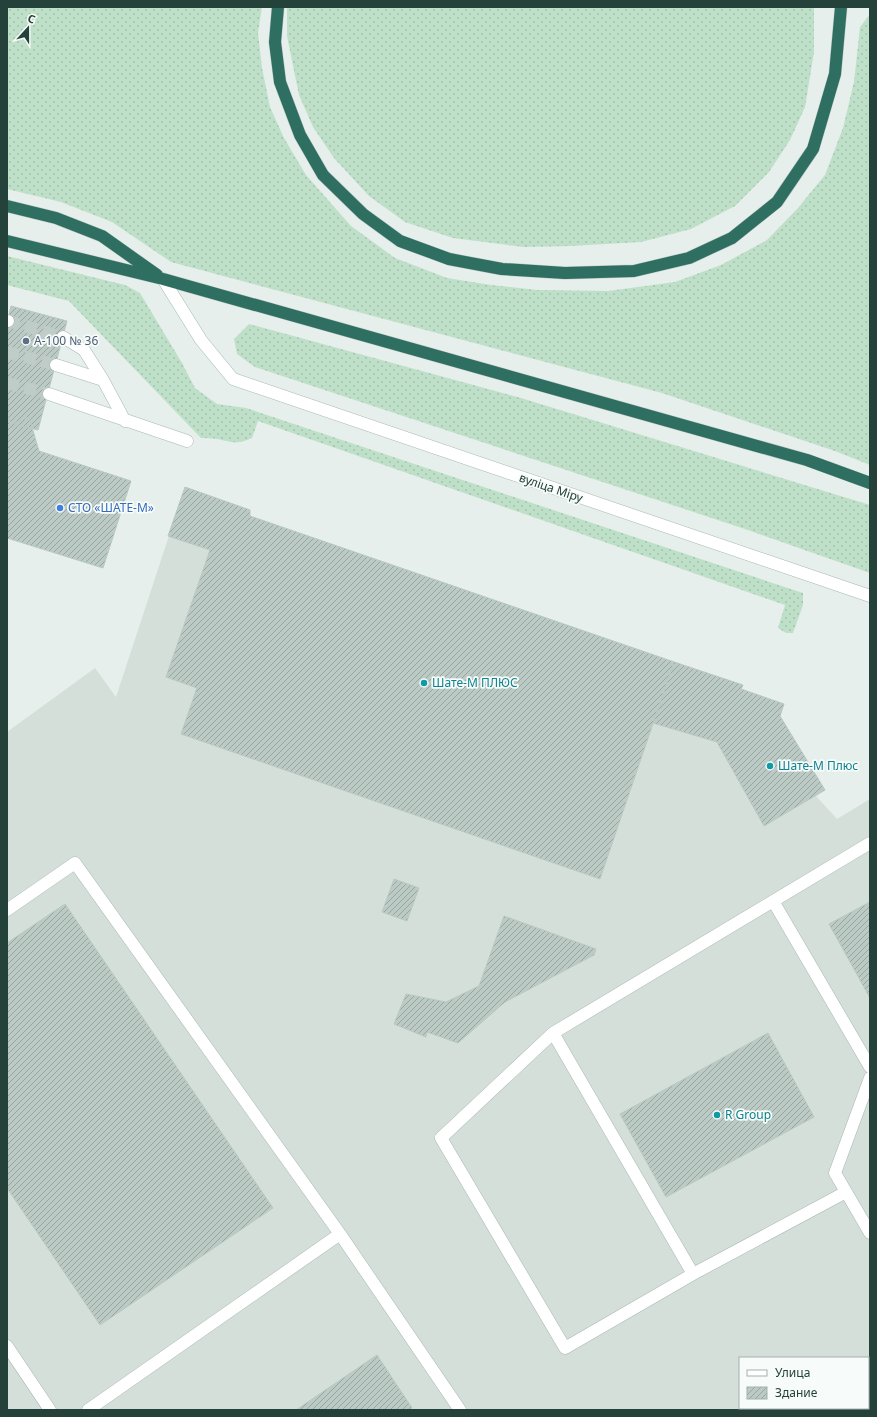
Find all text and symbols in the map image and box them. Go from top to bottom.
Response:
north arrow [8,8,48,48]
text: С [26,10,38,26]
place label: А-100 № 36 [34,332,98,349]
marker: А-100 № 36 [21,336,31,346]
street label: вуліца Міру [517,469,586,507]
place label: СТО «ШАТЕ-М» [68,499,154,516]
marker: СТО «ШАТЕ-М» [55,503,65,513]
place label: Шате-М ПЛЮС [432,674,518,691]
marker: Шате-М ПЛЮС [419,678,429,688]
place label: Шате-М Плюс [778,757,858,774]
marker: Шате-М Плюс [765,761,775,771]
place label: R Group [725,1106,771,1123]
marker: R Group [712,1110,722,1120]
legend [739,1357,869,1409]
text: Улица [775,1364,810,1381]
text: Здание [775,1384,818,1401]

